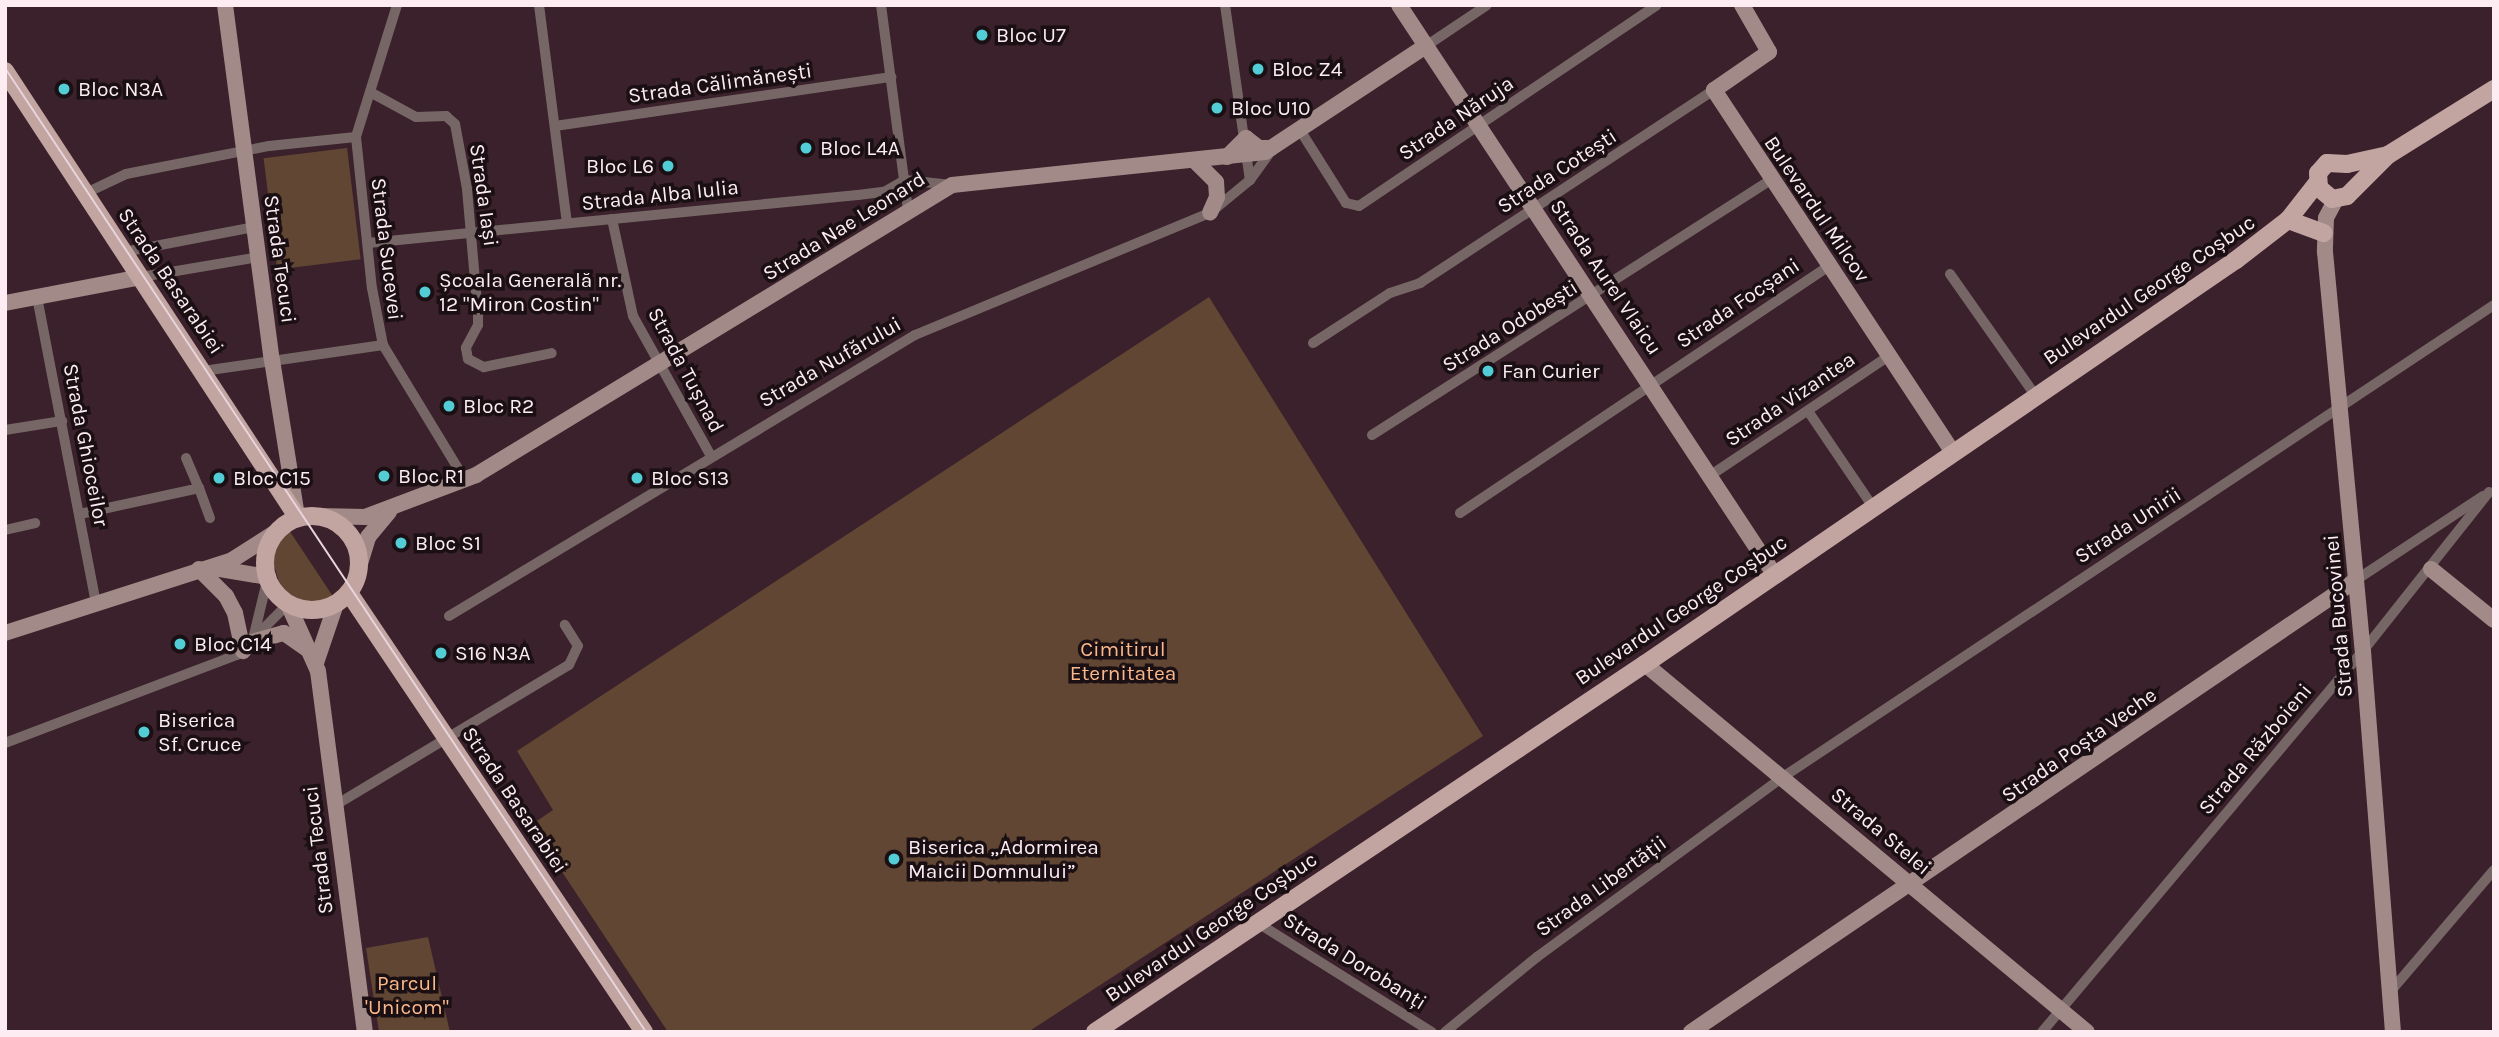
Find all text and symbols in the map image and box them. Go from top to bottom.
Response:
place label: Bloc U7 [996,22,1066,48]
marker: Bloc U7 [974,27,990,43]
place label: Bloc Z4 [1272,56,1342,82]
street label: Strada Călimănești [627,58,813,108]
marker: Bloc Z4 [1250,61,1266,77]
street label: Strada Năruja [1394,70,1518,166]
place label: Bloc N3A [78,76,163,102]
marker: Bloc N3A [56,81,72,97]
place label: Bloc U10 [1231,95,1310,121]
marker: Bloc U10 [1209,100,1225,116]
street label: Strada Cotești [1493,123,1621,219]
street label: Bulevardul Milcov [1759,131,1875,287]
place label: Bloc L4A [820,135,900,161]
marker: Bloc L4A [798,140,814,156]
street label: Strada Iași [464,142,504,248]
place label: Bloc L6 [586,153,654,179]
marker: Bloc L6 [660,158,676,174]
street label: Strada Nae Leonard [758,166,930,286]
street label: Strada Alba Iulia [580,174,740,216]
street label: Strada Sucevei [366,176,408,322]
street label: Strada Tecuci [259,193,301,325]
street label: Strada Aurel Vlaicu [1545,195,1667,359]
street label: Strada Basarabiei [113,203,229,359]
street label: Bulevardul George Coșbuc [2038,210,2260,370]
street label: Strada Focșani [1672,253,1804,353]
place label: Școala Generală nr. 12 "Miron Costin" [439,267,621,317]
street label: Strada Odobești [1438,274,1582,378]
marker: Școala Generală nr. 12 "Miron Costin" [417,284,433,300]
street label: Strada Tușnad [642,303,730,437]
street label: Strada Nufărului [755,311,905,413]
street label: Strada Vizantea [1720,346,1860,452]
place label: Fan Curier [1502,358,1600,384]
street label: Strada Ghioceilor [58,361,114,529]
marker: Fan Curier [1480,363,1496,379]
place label: Bloc R2 [463,393,534,419]
marker: Bloc R2 [441,398,457,414]
place label: Bloc R1 [398,463,464,489]
place label: Bloc C15 [233,465,311,491]
place label: Bloc S13 [651,465,729,491]
marker: Bloc R1 [376,468,392,484]
marker: Bloc C15 [211,470,227,486]
marker: Bloc S13 [629,470,645,486]
street label: Strada Unirii [2070,481,2186,569]
place label: Bloc S1 [415,530,481,556]
street label: Bulevardul George Coșbuc [1570,530,1792,690]
street label: Strada Bucovinei [2318,534,2358,698]
marker: Bloc S1 [393,535,409,551]
place label: Bloc C14 [194,631,272,657]
marker: Bloc C14 [172,636,188,652]
park label: Cimitirul Eternitatea [1070,636,1176,686]
place label: S16 N3A [455,640,530,666]
marker: S16 N3A [433,645,449,661]
street label: Strada Războieni [2193,678,2317,820]
street label: Strada Poșta Veche [1997,682,2161,808]
place label: Biserica Sf. Cruce [158,707,241,757]
street label: Strada Basarabiei [457,722,573,878]
marker: Biserica Sf. Cruce [136,724,152,740]
street label: Strada Stelei [1826,782,1936,880]
street label: Strada Tecuci [298,784,338,916]
street label: Strada Libertății [1531,830,1671,942]
place label: Biserica „Adormirea Maicii Domnului” [908,834,1099,884]
street label: Bulevardul George Coșbuc [1100,847,1322,1007]
marker: Biserica „Adormirea Maicii Domnului” [886,851,902,867]
street label: Strada Dorobanți [1279,907,1431,1015]
park label: Parcul 'Unicom" [365,970,449,1020]

